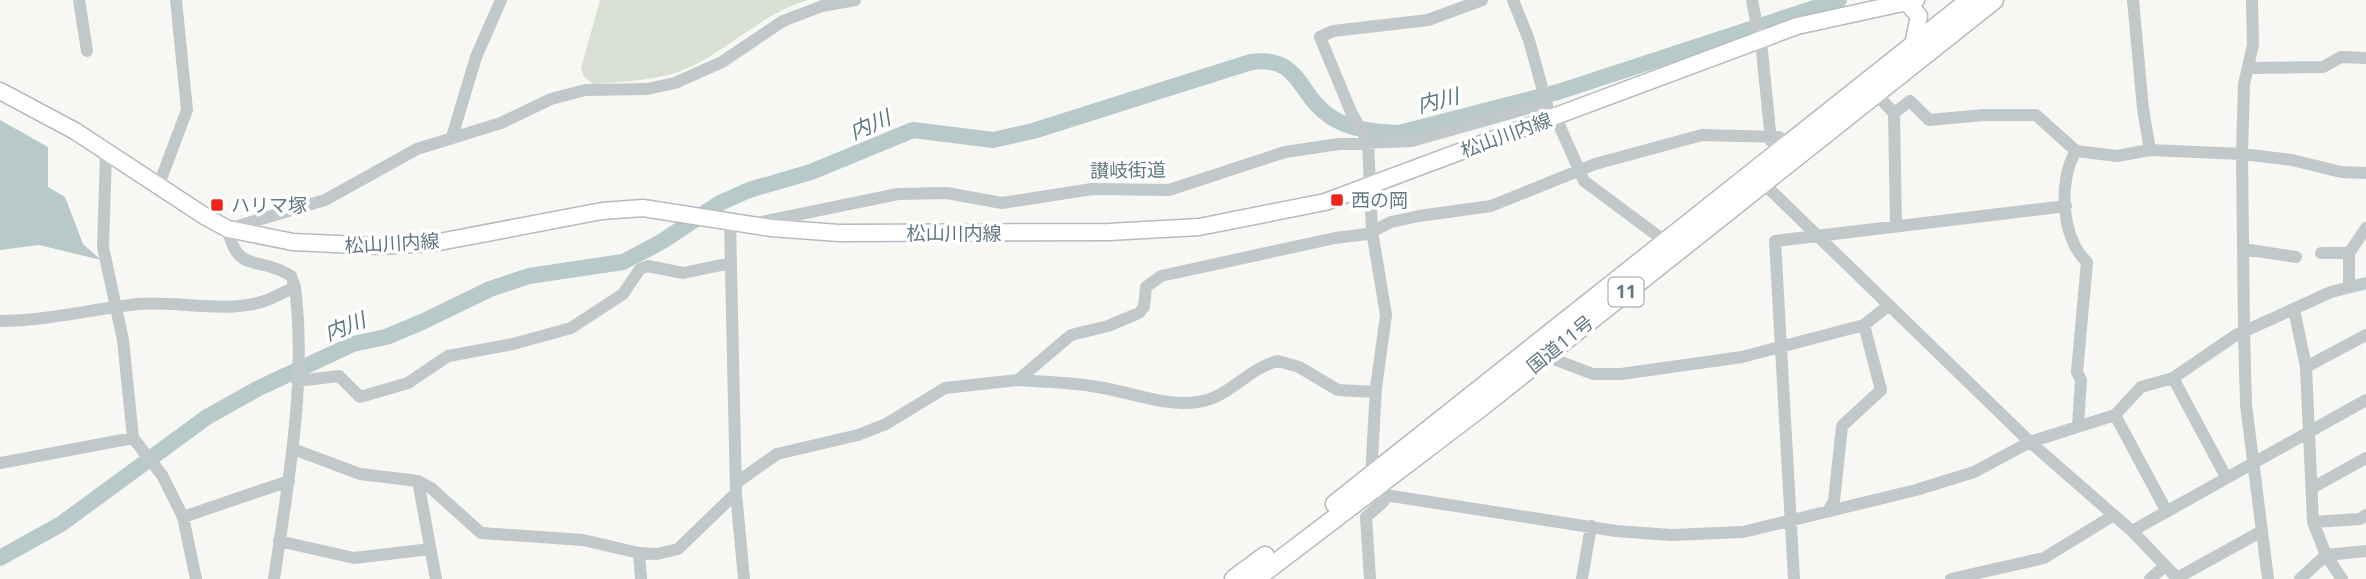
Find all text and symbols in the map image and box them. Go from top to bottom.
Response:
water label: 内川 [1414,81,1463,119]
water label: 内川 [845,102,896,145]
street label: 松山川内線 [1457,107,1555,163]
street label: 讃岐街道 [1090,156,1166,184]
place label: 西の岡 [1351,187,1408,213]
place label: ハリマ塚 [231,192,307,218]
marker: 西の岡 [1329,192,1345,208]
marker: ハリマ塚 [209,197,225,213]
street label: 松山川内線 [906,220,1002,246]
street label: 松山川内線 [344,228,440,258]
road number: 11 [1608,278,1644,306]
water label: 内川 [320,305,371,347]
street label: 国道11号 [1521,309,1599,379]

